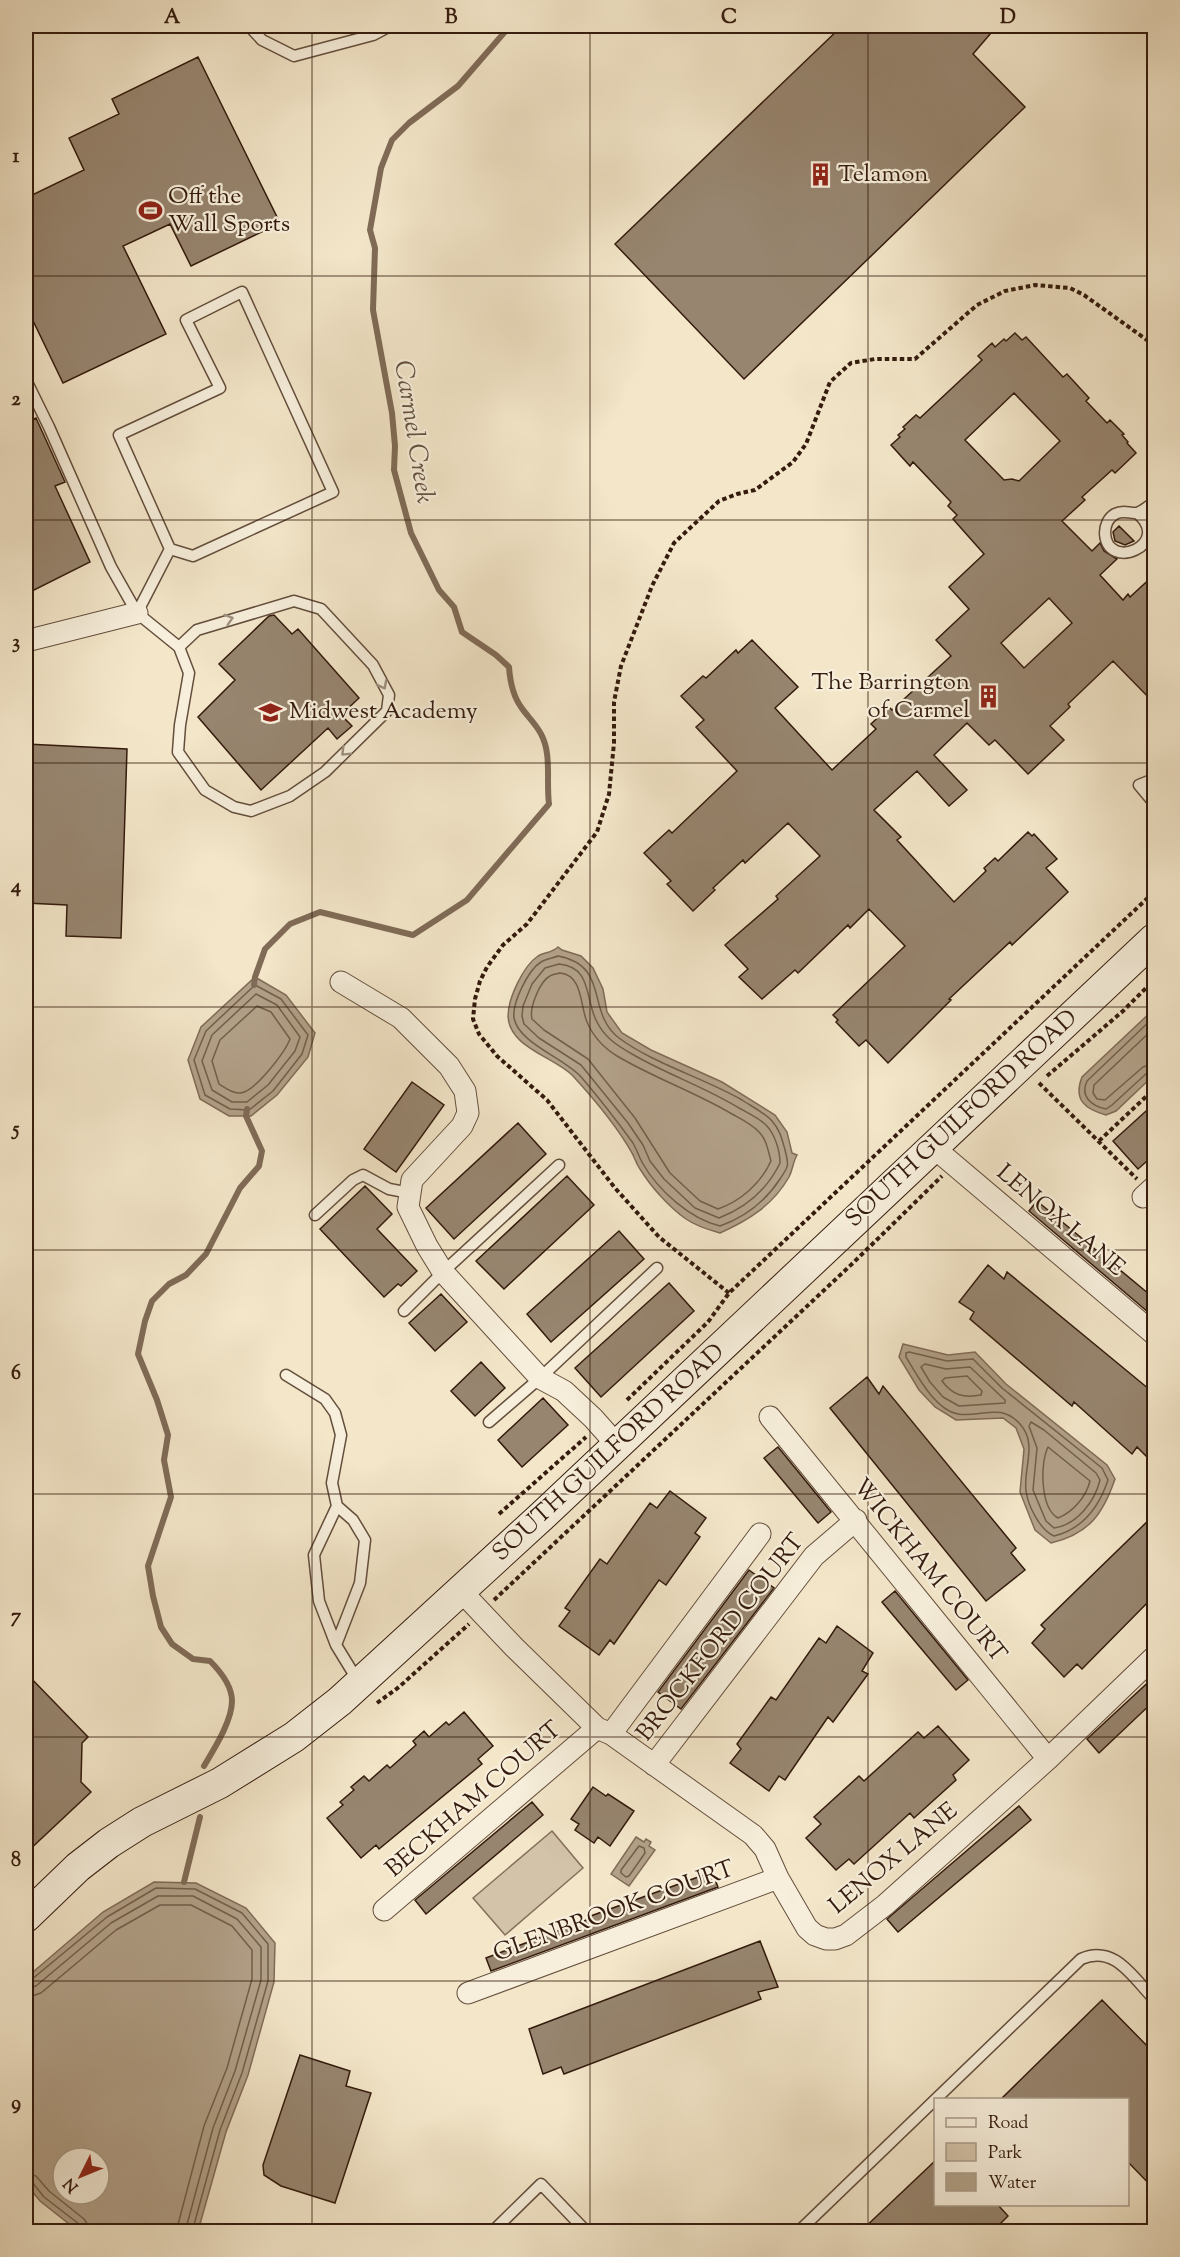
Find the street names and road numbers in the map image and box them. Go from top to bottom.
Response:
street label: SOUTH GUILFORD ROAD [838,1002,1086,1236]
street label: LENOX LANE [988,1157,1132,1285]
street label: SOUTH GUILFORD ROAD [485,1336,733,1570]
street label: WICKHAM COURT [844,1472,1014,1671]
street label: BROCKFORD COURT [629,1527,813,1749]
street label: BECKHAM COURT [379,1714,570,1886]
street label: LENOX LANE [822,1795,966,1923]
street label: GLENBROOK COURT [489,1853,739,1971]

